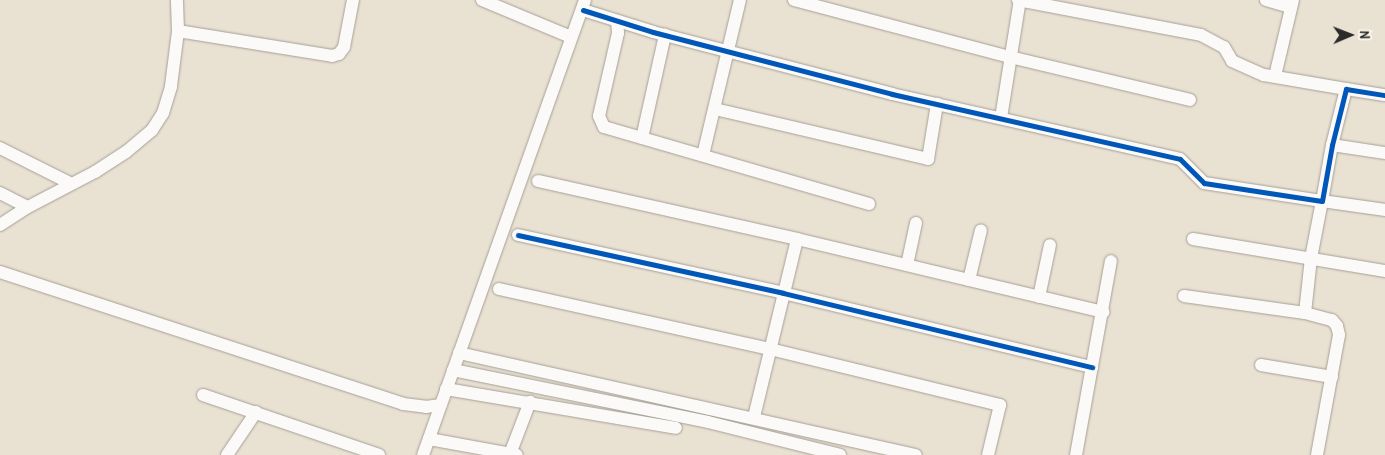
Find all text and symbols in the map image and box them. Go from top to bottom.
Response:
north arrow [1325,10,1375,60]
text: N [1356,31,1375,39]

